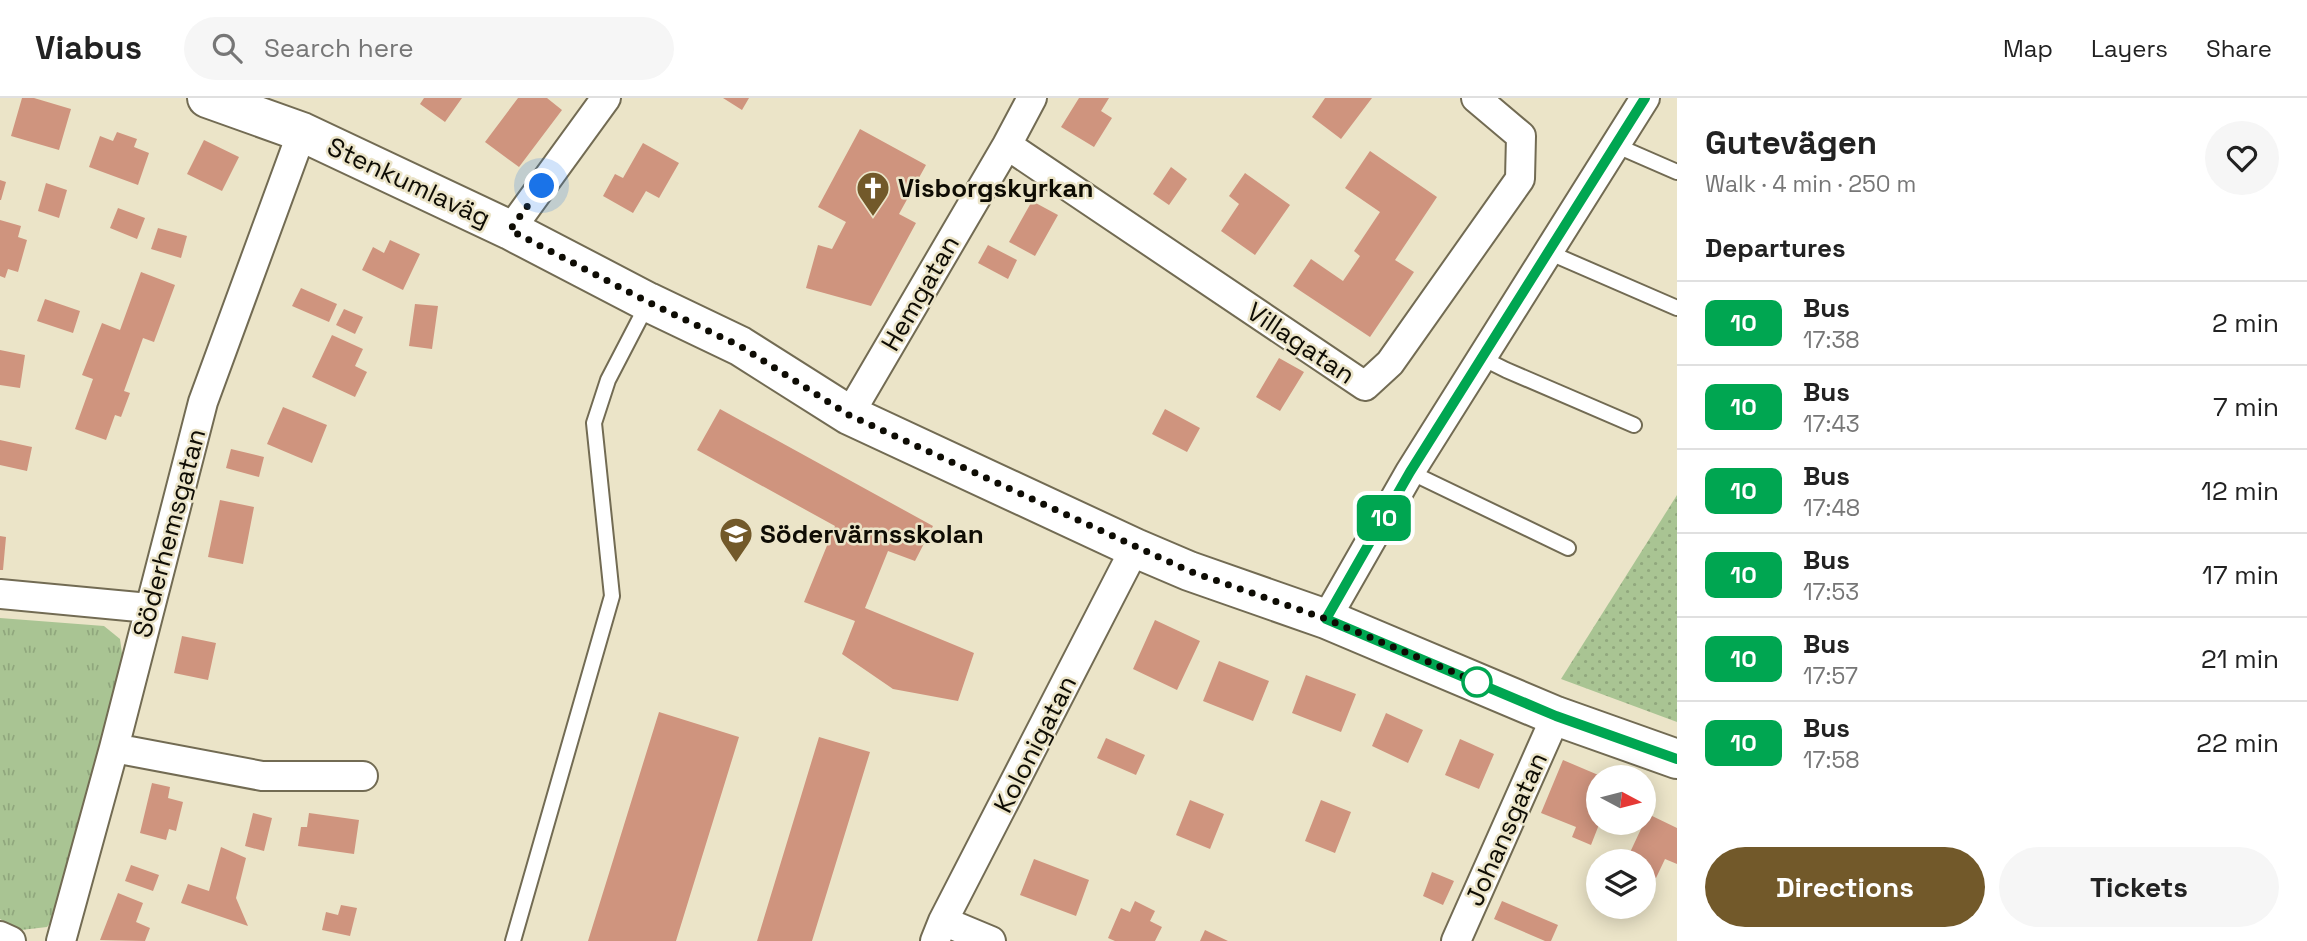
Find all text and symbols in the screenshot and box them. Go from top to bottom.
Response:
search box [184,17,674,80]
text: Viabus [35,27,142,69]
icon: search [208,29,246,67]
text: Search here [264,31,414,65]
text: Map [2003,33,2053,64]
text: Layers [2091,33,2168,64]
text: Share [2206,33,2272,64]
button: heart [2205,121,2279,195]
text: Gutevägen [1705,122,1877,164]
street label: Stenkumlaväg [322,129,496,235]
your location [524,168,559,203]
church icon: Visborgskyrkan [854,169,892,218]
text: Walk · 4 min · 250 m [1705,169,1916,199]
place label: Visborgskyrkan [898,171,1094,205]
street label: Hemgatan [873,229,967,357]
text: Departures [1705,231,1846,265]
text: Bus [1803,291,1850,325]
street label: Villagatan [1240,294,1362,392]
text: 2 min [2212,306,2279,340]
text: 10 [1730,307,1757,338]
text: 17:38 [1803,325,1860,355]
text: Bus [1803,375,1850,409]
text: 7 min [2213,390,2279,424]
text: 10 [1730,391,1757,422]
text: 17:43 [1803,409,1860,439]
street label: Söderhemsgatan [125,425,213,641]
text: Bus [1803,459,1850,493]
text: 12 min [2201,474,2279,508]
text: 10 [1730,475,1757,506]
text: 17:48 [1803,493,1860,523]
line badge: 10 [1352,495,1416,541]
text: 10 [1371,502,1397,533]
school or university icon: Södervärnsskolan [717,515,755,564]
place label: Södervärnsskolan [760,517,984,551]
text: Bus [1803,543,1850,577]
text: 17 min [2202,558,2279,592]
text: 10 [1730,559,1757,590]
text: 17:53 [1803,577,1859,607]
text: Bus [1803,627,1850,661]
text: 21 min [2201,642,2279,676]
text: 10 [1730,643,1757,674]
text: 17:57 [1803,661,1858,691]
unlabelled marker [1462,667,1492,697]
street label: Kolonigatan [986,670,1084,818]
text: Bus [1803,711,1850,745]
text: 22 min [2196,726,2279,760]
text: 10 [1730,727,1757,758]
text: 17:58 [1803,745,1860,775]
street label: Johansgatan [1457,747,1555,911]
north arrow [1586,765,1656,835]
map controls [1586,765,1656,919]
button: Directions [1705,847,1985,927]
button: Tickets [1999,847,2279,927]
button: layers [1586,849,1656,919]

